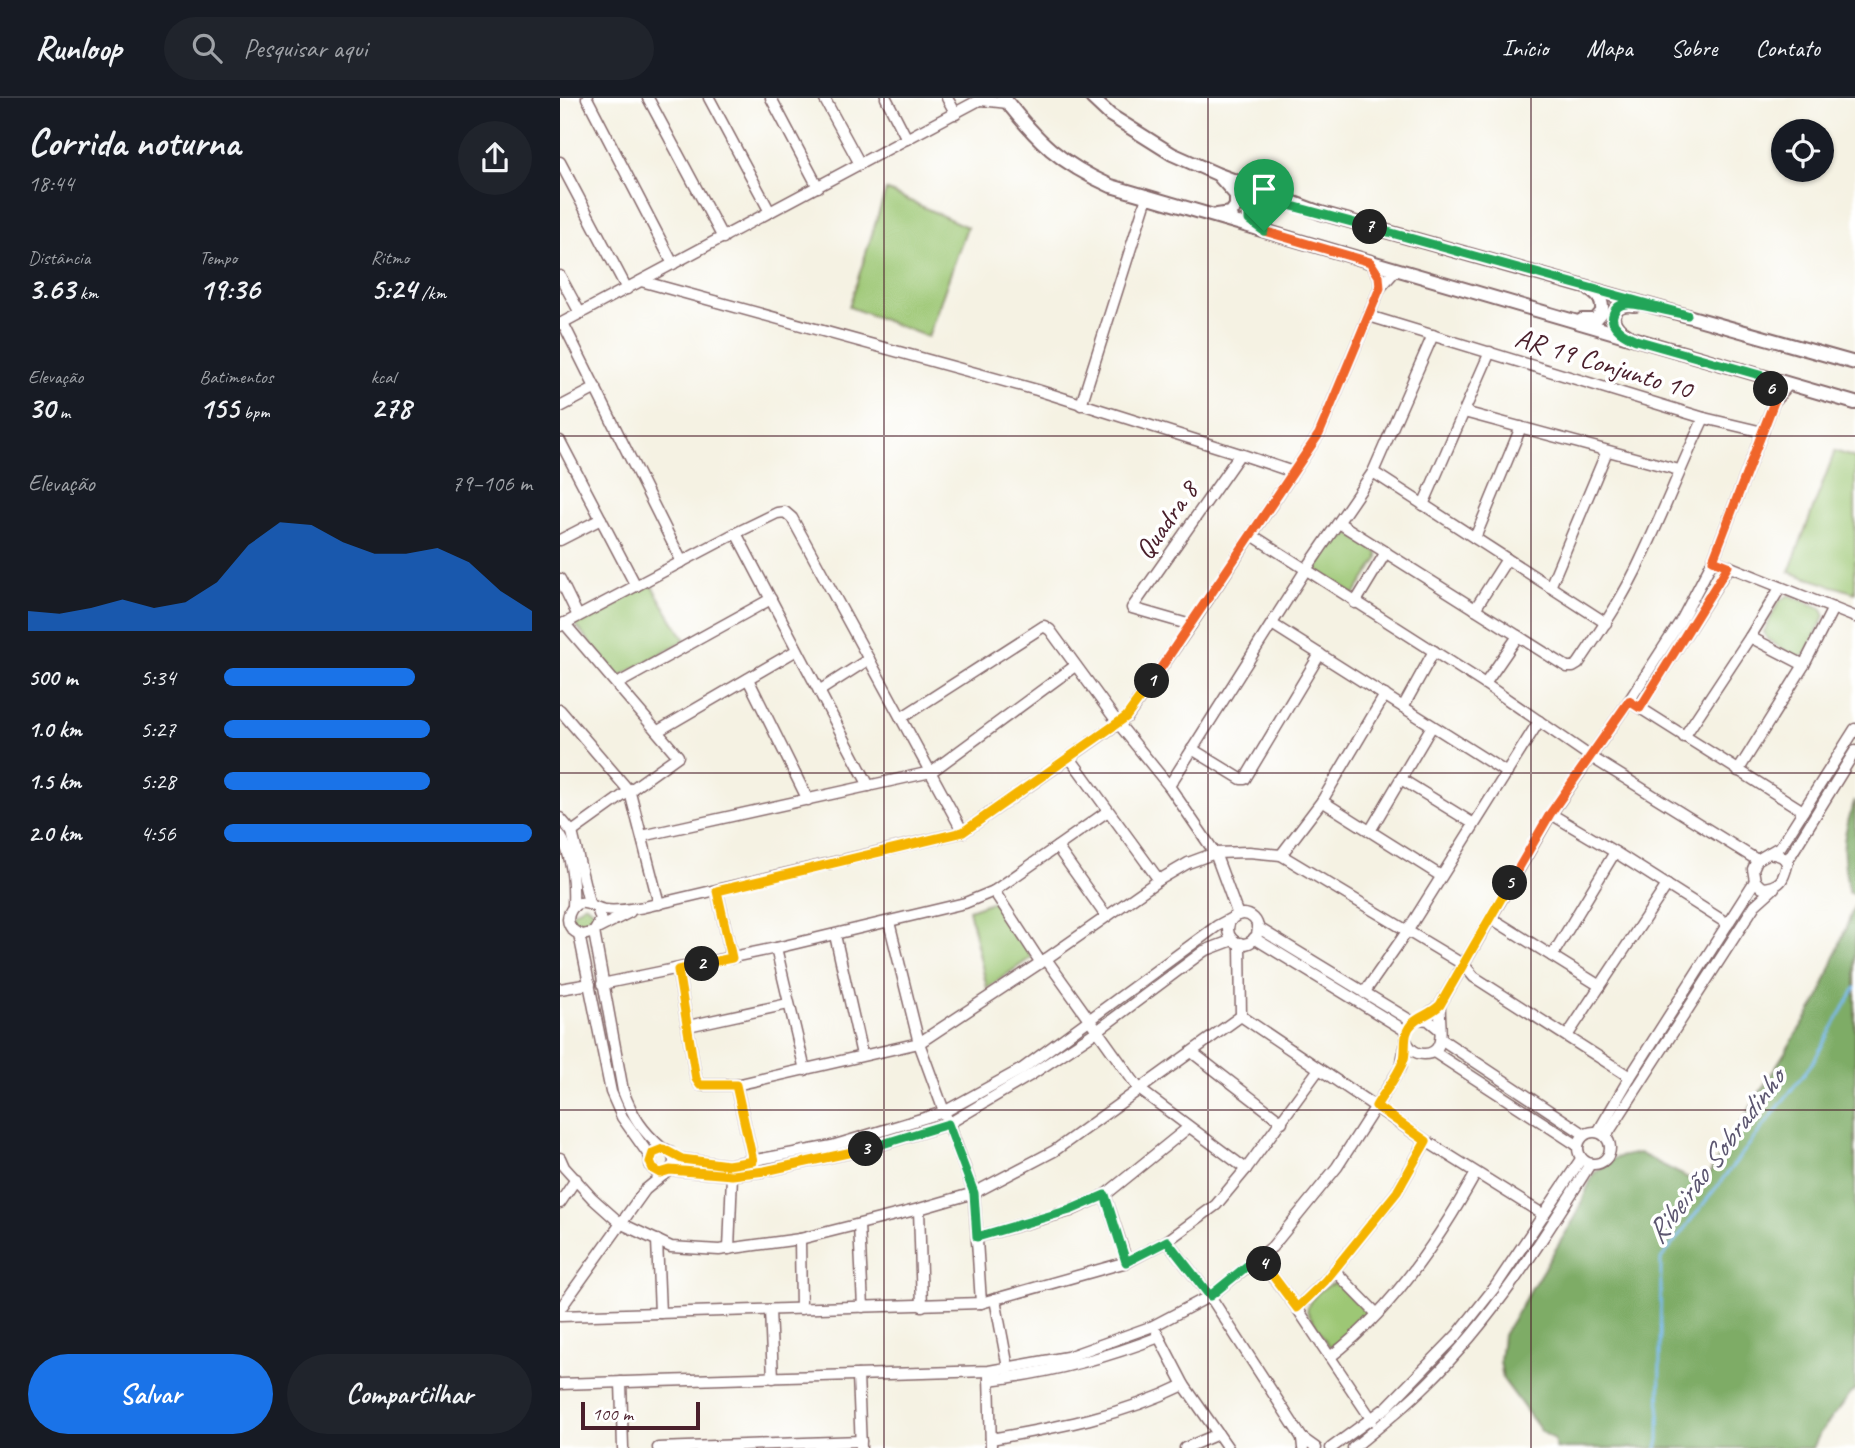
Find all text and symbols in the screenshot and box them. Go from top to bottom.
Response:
search box [164,17,654,80]
text: Runloop [35,27,122,69]
icon: search [188,29,226,67]
text: Pesquisar aqui [244,32,367,65]
text: Início [1502,33,1548,63]
text: Mapa [1586,33,1633,63]
text: Sobre [1671,33,1717,63]
text: Contato [1755,33,1820,63]
text: Corrida noturna [28,119,240,166]
map controls [1771,119,1834,182]
button: locate [1771,119,1834,182]
button: share [458,121,532,195]
pin [1234,159,1294,231]
text: 18:44 [28,169,74,198]
icon: arrive [1245,170,1283,208]
pin: 7 [1352,209,1388,244]
text: 7 [1365,214,1374,238]
text: Distância [28,246,90,270]
text: Tempo [199,246,237,270]
text: Ritmo [371,246,409,270]
text: 3.63 [28,270,75,308]
text: 19:36 [199,270,260,308]
text: 5:24 [371,270,417,308]
text: km [75,281,98,305]
text: /km [417,281,446,305]
street label: AR 19 Conjunto 10 [1511,319,1699,407]
text: Elevação [28,365,83,389]
text: Batimentos [199,365,273,389]
text: kcal [371,365,396,389]
pin: 6 [1754,372,1788,406]
text: 6 [1766,376,1775,400]
text: 30 [28,389,55,427]
text: 155 [199,389,239,427]
text: 278 [371,389,411,427]
text: m [55,400,70,424]
text: bpm [239,400,270,424]
text: Elevação [28,469,95,498]
text: 79–106 m [452,469,532,498]
street label: Quadra 8 [1127,472,1207,566]
text: 500 m [28,663,77,692]
text: 5:34 [140,663,176,692]
pin: 1 [1134,664,1170,698]
text: 1 [1147,668,1156,692]
text: 1.0 km [28,715,82,744]
text: 5:27 [140,715,176,744]
text: 1.5 km [28,767,81,796]
text: 5:28 [140,767,176,796]
text: 2.0 km [28,819,82,848]
text: 4:56 [140,819,176,848]
pin: 5 [1492,866,1528,900]
text: 5 [1505,870,1514,894]
pin: 2 [684,946,720,982]
text: 2 [697,951,706,975]
water label: Ribeirão Sobradinho [1637,1057,1796,1251]
pin: 3 [848,1132,884,1166]
text: 3 [861,1136,870,1160]
pin: 4 [1246,1246,1282,1282]
text: 4 [1259,1251,1268,1275]
button: Salvar [28,1354,273,1434]
button: Compartilhar [287,1354,532,1434]
scale bar [581,1399,700,1431]
text: 100 m [592,1402,633,1426]

